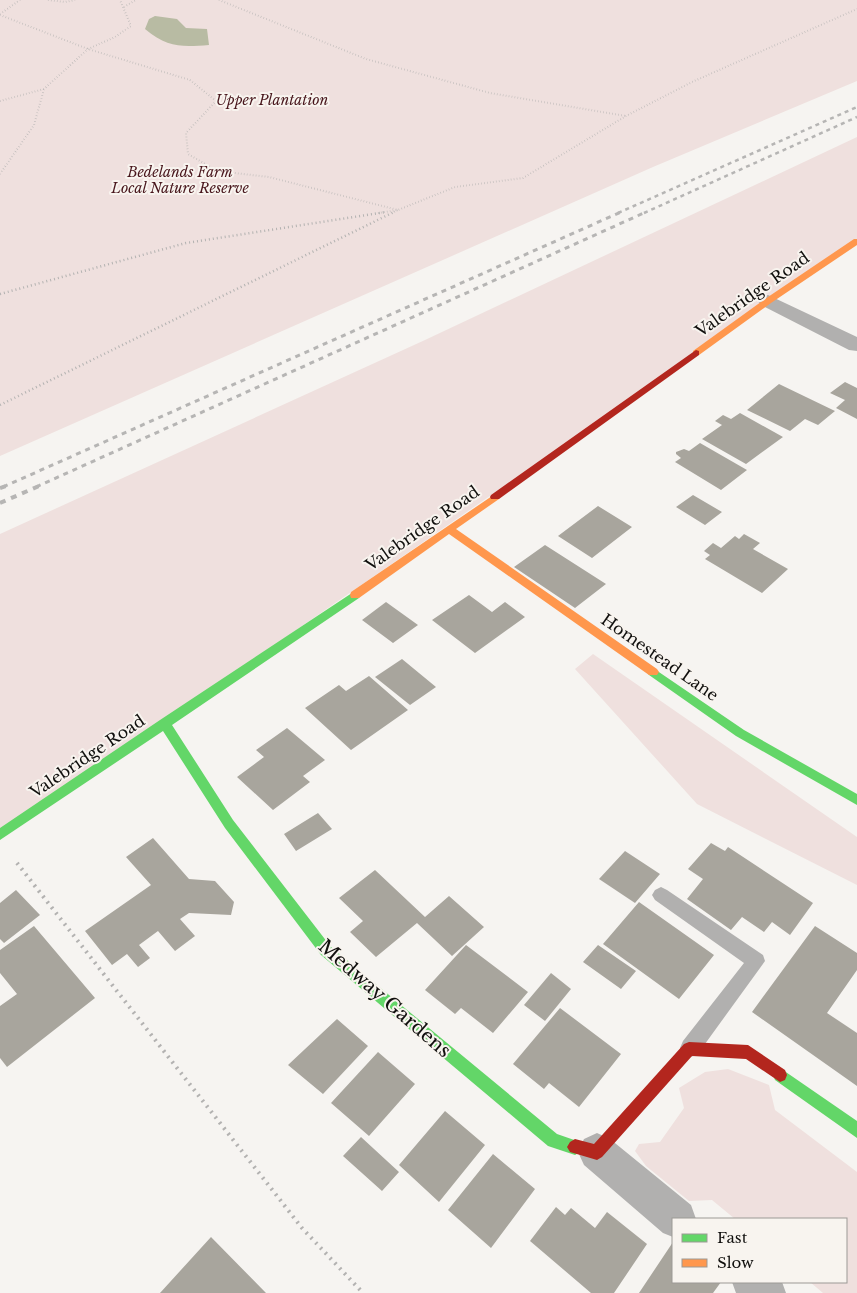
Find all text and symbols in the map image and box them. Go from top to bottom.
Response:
park label: Upper Plantation [216,91,329,109]
park label: Bedelands Farm Local Nature Reserve [110,163,249,197]
street label: Valebridge Road [690,247,813,341]
street label: Valebridge Road [360,481,483,575]
street label: Homestead Lane [597,609,723,705]
street label: Valebridge Road [25,710,148,802]
street label: Medway Gardens [314,934,456,1062]
legend [672,1218,847,1283]
text: Fast [717,1228,748,1247]
text: Slow [717,1253,754,1272]

